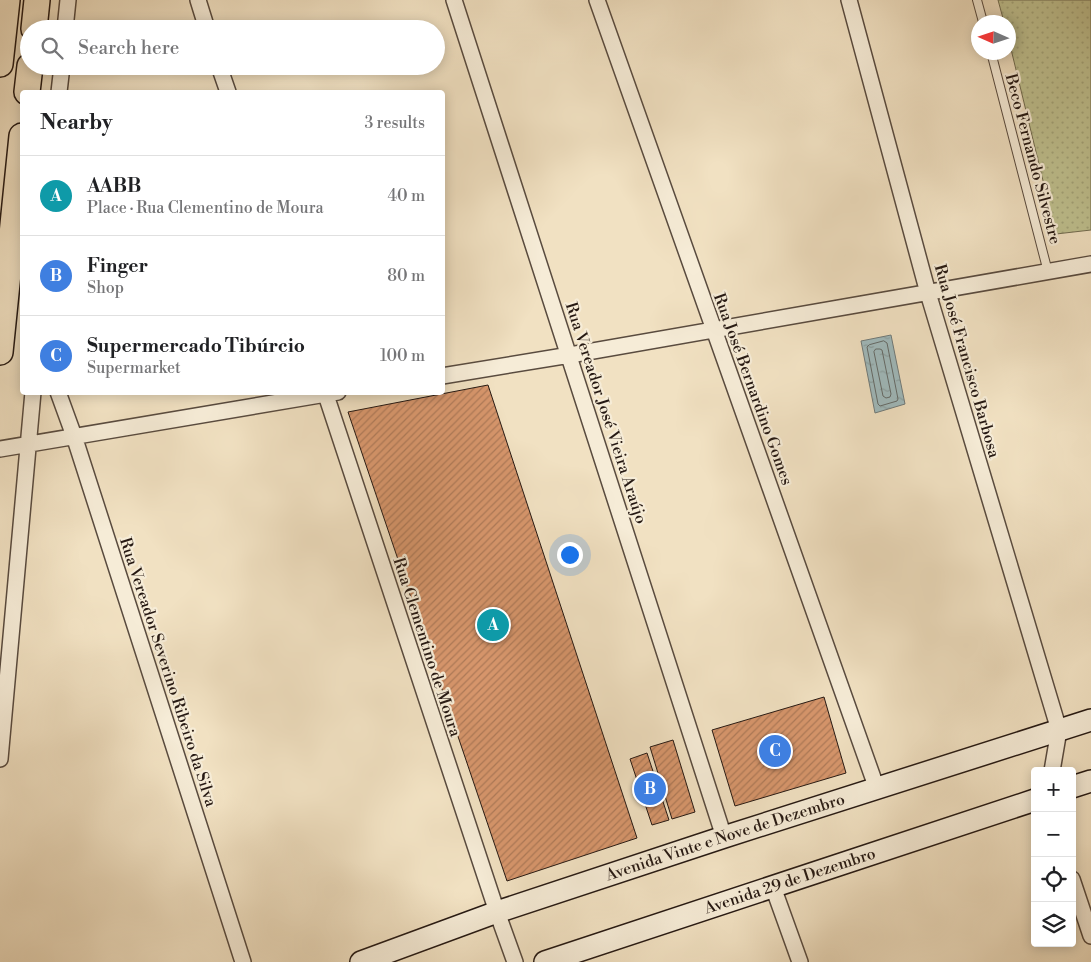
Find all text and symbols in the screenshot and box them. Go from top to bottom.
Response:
north arrow [971,15,1016,60]
search box [20,20,445,75]
icon: search [38,34,66,62]
text: Search here [78,36,179,60]
street label: Beco Fernando Silvestre [1000,71,1065,246]
text: Nearby [40,110,113,136]
text: 3 results [364,113,425,133]
text: AABB [87,174,141,198]
text: A [50,186,62,206]
text: 40 m [388,186,425,206]
text: Place · Rua Clementino de Moura [87,198,324,218]
text: Finger [87,254,148,278]
street label: Rua José Francisco Barbosa [930,262,1005,461]
text: B [50,266,62,286]
text: 80 m [387,266,425,286]
text: Shop [87,278,124,298]
street label: Rua José Bernardino Gomes [709,290,797,488]
street label: Rua Vereador José Vieira Araújo [561,300,651,526]
text: Supermercado Tibúrcio [87,334,305,358]
text: C [50,346,62,366]
text: 100 m [380,346,425,366]
text: Supermarket [87,358,181,378]
street label: Rua Vereador Severino Ribeiro da Silva [115,535,221,810]
your location [557,542,583,568]
street label: Rua Clementino de Moura [389,555,466,740]
pin: A [477,606,509,644]
pin: C [759,732,791,770]
map controls [1031,767,1076,947]
button: + [1031,767,1076,812]
pin: B [634,770,666,808]
street label: Avenida Vinte e Nove de Dezembro [602,789,847,886]
button: − [1031,812,1076,857]
street label: Avenida 29 de Dezembro [701,843,878,919]
button: locate [1031,857,1076,902]
button: layers [1031,902,1076,947]

